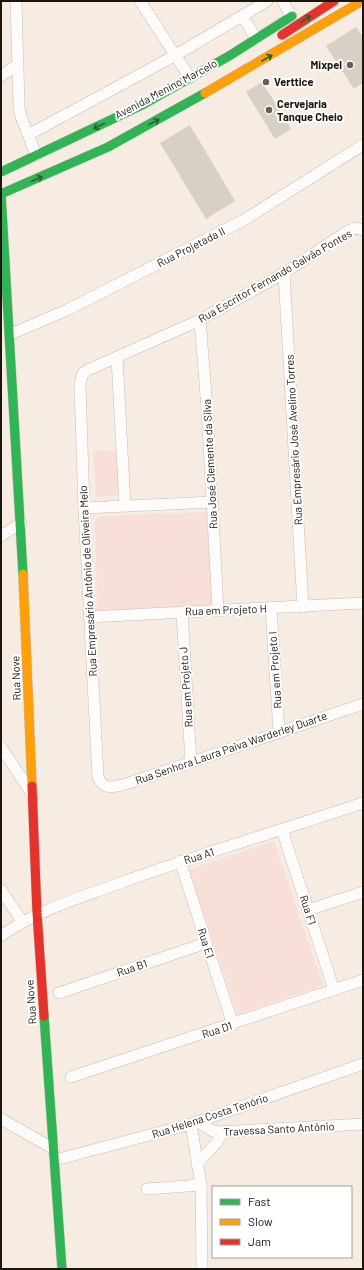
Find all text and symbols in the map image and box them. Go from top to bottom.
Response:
one-way arrow [300,15,312,23]
one-way arrow [261,53,273,61]
street label: Avenida Menino Marcelo [112,56,219,121]
place label: Mixpel [311,58,342,71]
marker: Mixpel [345,60,355,70]
place label: Verttice [274,75,313,88]
marker: Verttice [261,77,271,87]
place label: Cervejaria Tanque Cheio [277,97,343,123]
marker: Cervejaria Tanque Cheio [264,105,274,115]
one-way arrow [148,118,160,126]
one-way arrow [94,123,106,130]
one-way arrow [30,175,42,182]
street label: Rua Projetada II [155,224,227,269]
street label: Rua Escritor Fernando Galvão Pontes [196,226,354,325]
street label: Rua Empresário José Avelino Torres [283,354,304,526]
street label: Rua José Clemente da Silva [200,399,219,529]
street label: Rua Empresário Antônio de Oliveira Melo [76,485,99,677]
street label: Rua em Projeto H [185,602,267,617]
street label: Rua em Projeto I [265,631,284,709]
street label: Rua em Projeto J [176,646,195,728]
street label: Rua Nove [8,655,23,701]
street label: Rua Senhora Laura Paiva Warderley Duarte [133,708,328,787]
street label: Rua A1 [182,845,216,866]
street label: Rua F1 [298,893,319,926]
street label: Rua E1 [196,926,217,960]
street label: Rua B1 [115,956,149,979]
street label: Rua Nove [22,979,39,1025]
street label: Rua D1 [200,1019,234,1041]
street label: Rua Helena Costa Tenório [150,1091,270,1140]
street label: Travessa Santo Antônio [223,1119,335,1138]
legend [212,1186,352,1258]
text: Fast [248,1194,271,1208]
text: Slow [248,1214,273,1228]
text: Jam [248,1234,271,1248]

